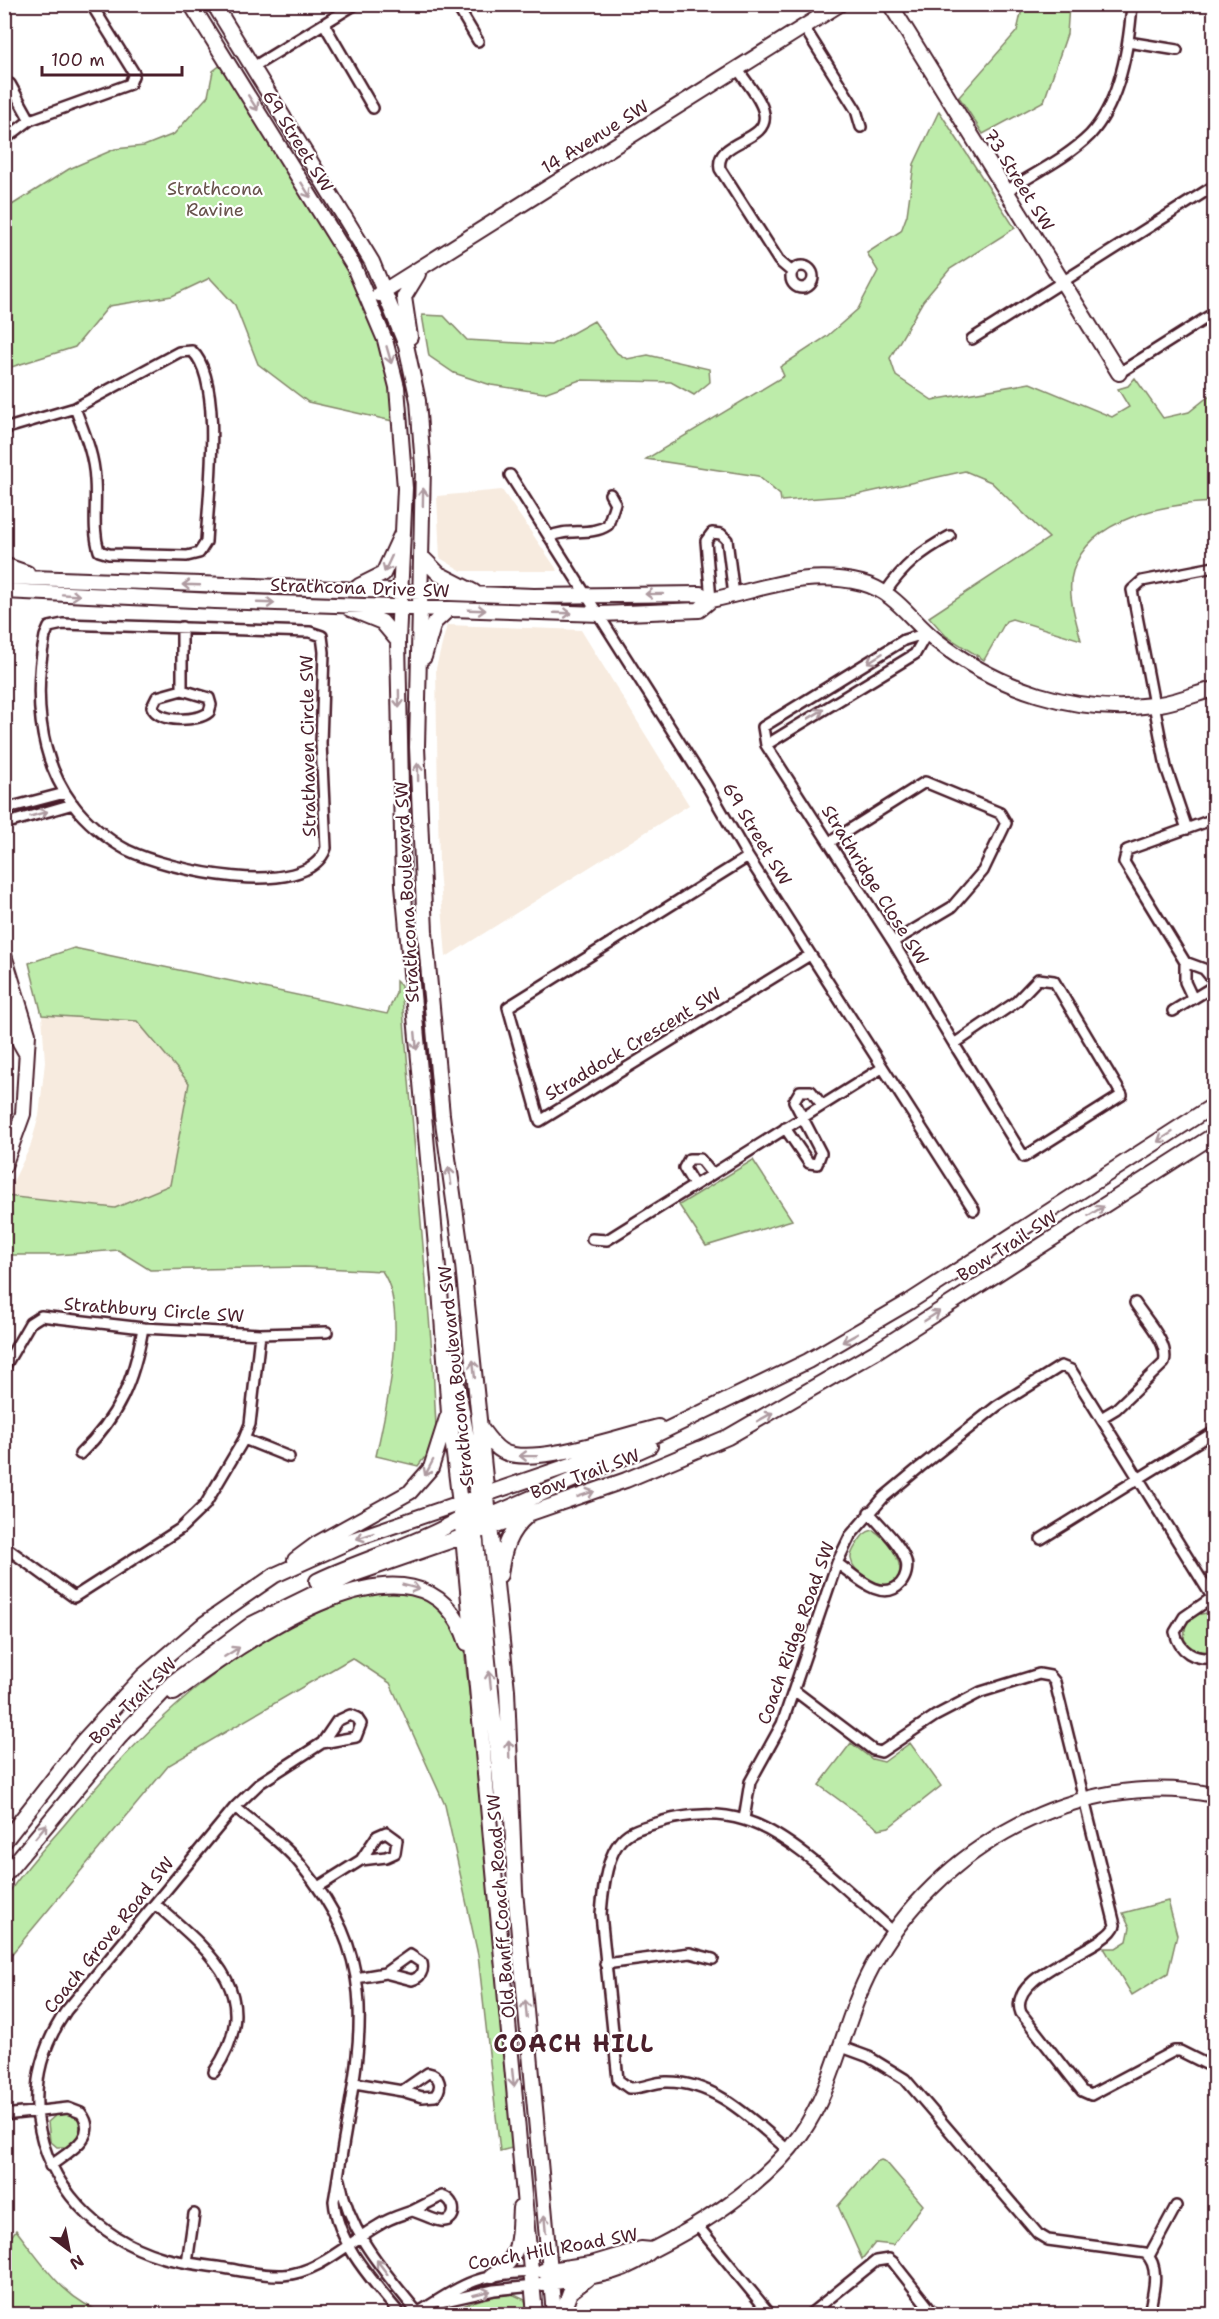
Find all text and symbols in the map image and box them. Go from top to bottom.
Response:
scale bar [42,39,182,77]
text: 100 m [51,48,105,72]
street label: 69 Street SW [257,85,339,197]
one-way arrow [247,94,259,111]
street label: 14 Avenue SW [537,94,653,180]
street label: 73 Street SW [978,124,1060,236]
park label: Strathcona Ravine [167,177,263,222]
one-way arrow [300,181,313,198]
one-way arrow [384,345,395,364]
one-way arrow [417,488,428,508]
one-way arrow [382,555,394,573]
street label: Strathcona Drive SW [270,573,450,603]
one-way arrow [182,579,202,590]
one-way arrow [645,588,665,600]
one-way arrow [61,590,81,601]
one-way arrow [256,597,276,609]
one-way arrow [466,604,486,615]
one-way arrow [552,607,572,618]
one-way arrow [867,652,884,664]
street label: Strathaven Circle SW [294,655,322,837]
one-way arrow [393,689,405,709]
one-way arrow [807,708,824,720]
one-way arrow [412,763,424,783]
street label: 69 Street SW [717,778,797,890]
street label: Strathcona Boulevard SW [389,780,425,1004]
street label: Strathridge Close SW [816,800,934,970]
one-way arrow [29,808,48,819]
street label: Straddock Crescent SW [540,982,726,1106]
one-way arrow [411,1030,422,1050]
one-way arrow [1157,1131,1174,1143]
one-way arrow [444,1166,455,1186]
one-way arrow [1087,1204,1104,1216]
street label: Bow Trail SW [952,1205,1062,1287]
street label: Strathcona Boulevard SW [432,1264,480,1488]
street label: Strathbury Circle SW [63,1292,245,1328]
one-way arrow [923,1309,940,1321]
one-way arrow [841,1333,859,1344]
one-way arrow [468,1360,479,1380]
one-way arrow [756,1411,773,1423]
street label: Bow Trail SW [527,1443,643,1505]
one-way arrow [518,1450,538,1462]
one-way arrow [423,1459,434,1477]
one-way arrow [576,1487,595,1498]
one-way arrow [356,1531,375,1542]
street label: Coach Ridge Road SW [752,1538,840,1728]
one-way arrow [401,1582,420,1593]
one-way arrow [224,1645,241,1658]
street label: Bow Trail SW [84,1652,182,1750]
one-way arrow [484,1671,495,1691]
one-way arrow [504,1739,515,1759]
street label: Old Banff Coach Road SW [481,1793,521,2019]
one-way arrow [35,1823,48,1839]
street label: Coach Grove Road SW [38,1852,180,2018]
one-way arrow [520,2000,531,2020]
district label: COACH HILL [493,2028,655,2060]
one-way arrow [508,2067,519,2087]
one-way arrow [539,2215,550,2235]
north arrow [39,2220,99,2280]
street label: Coach Hill Road SW [466,2222,640,2276]
text: N [66,2250,88,2275]
one-way arrow [375,2259,388,2275]
one-way arrow [473,2286,492,2298]

